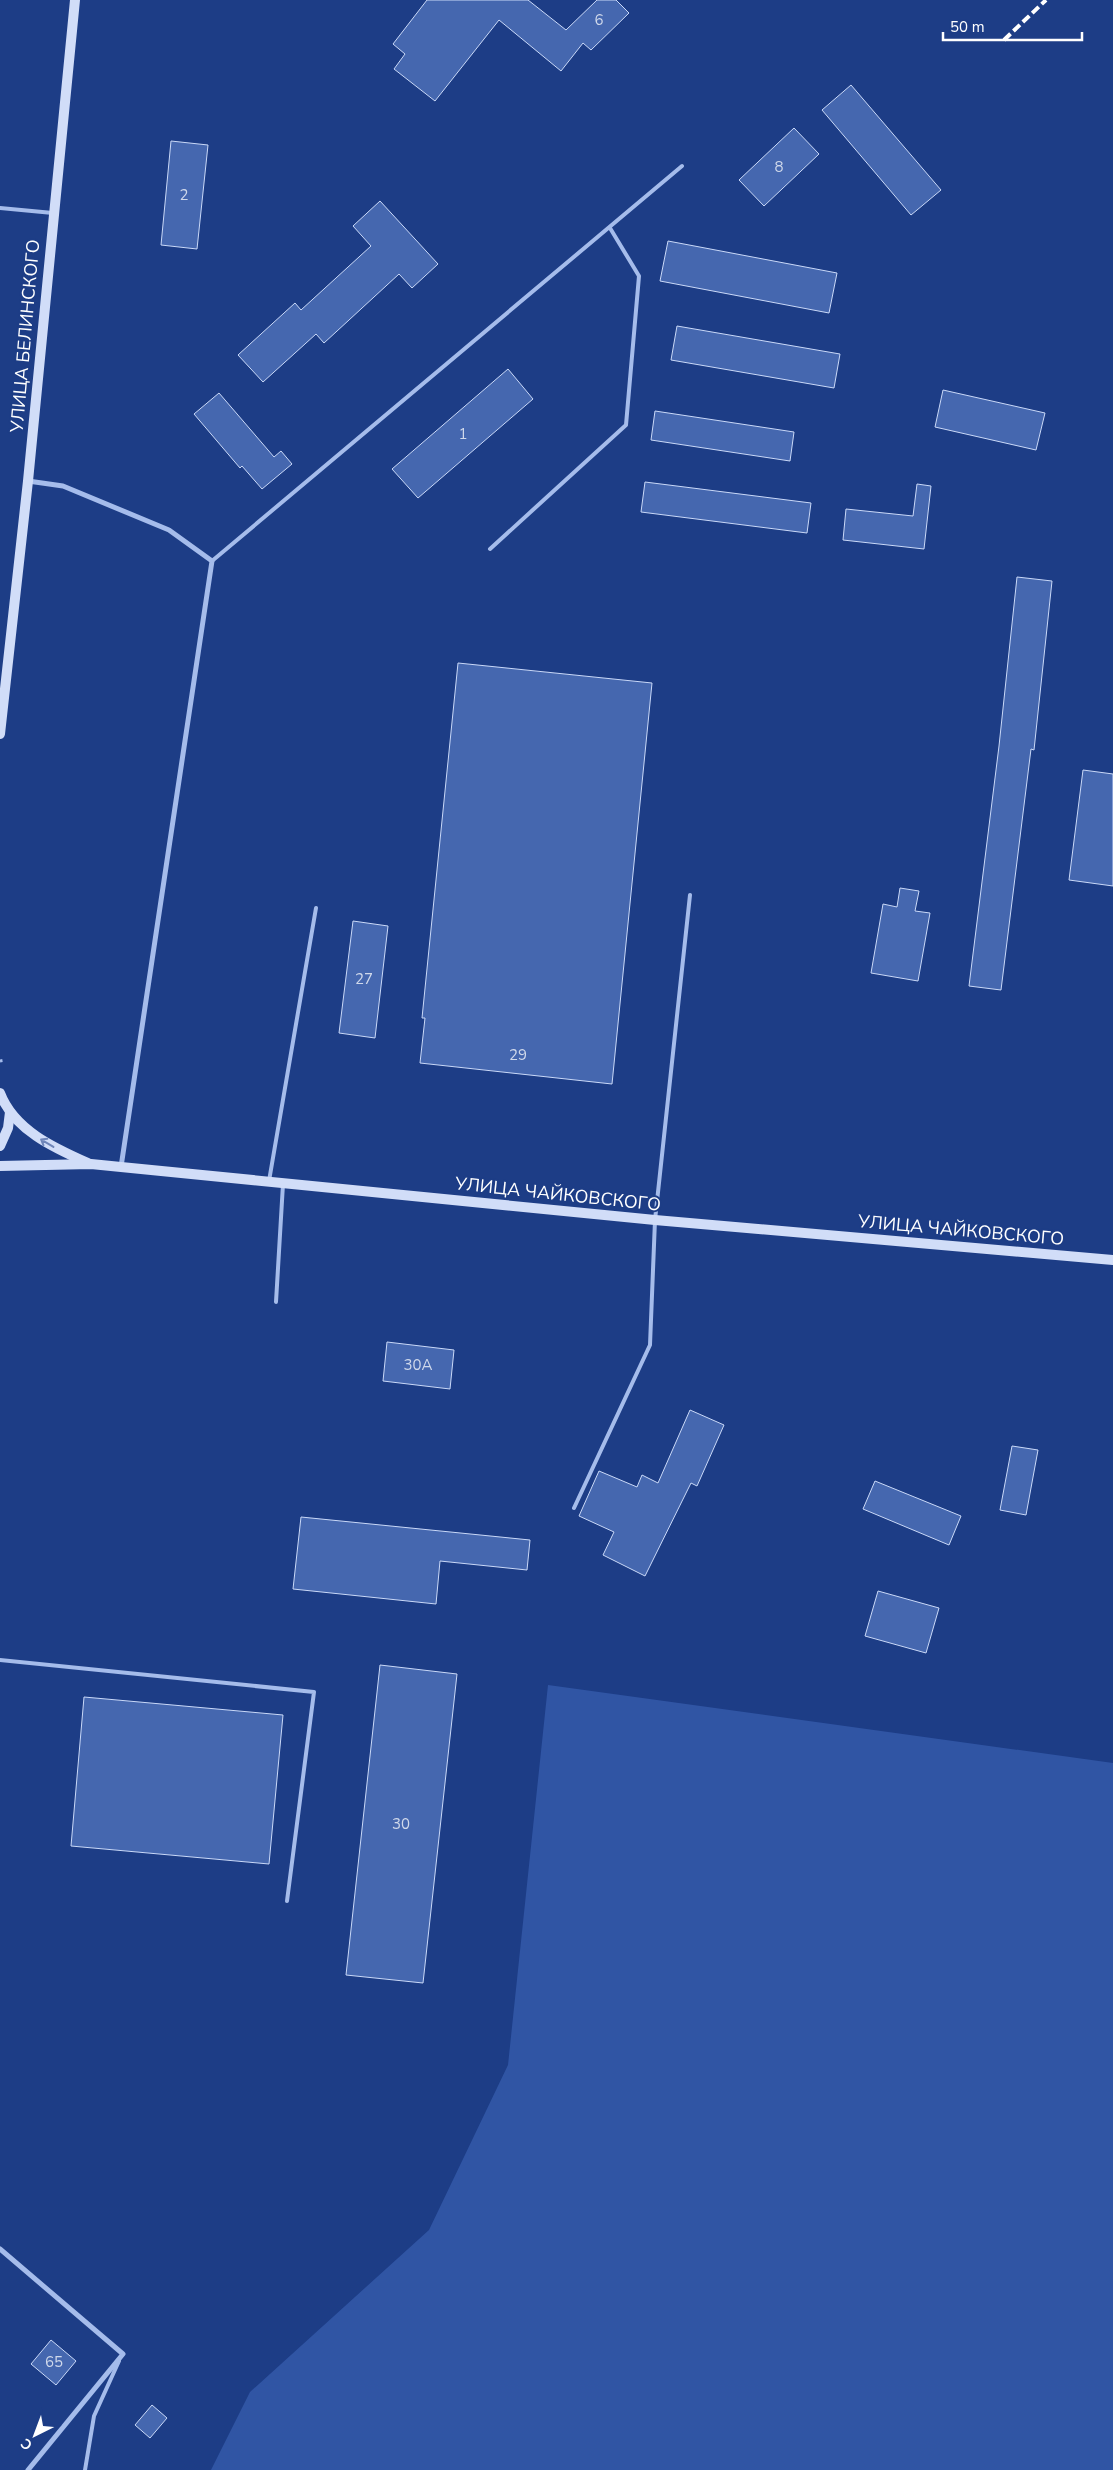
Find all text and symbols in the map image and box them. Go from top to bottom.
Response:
house number: 6 [594,10,604,30]
scale bar [943,10,1082,42]
text: 50 m [950,17,985,37]
house number: 8 [774,157,784,177]
house number: 2 [179,185,189,205]
street label: УЛИЦА БЕЛИНСКОГО [5,238,45,435]
house number: 1 [458,424,468,444]
house number: 27 [355,969,373,989]
house number: 29 [509,1045,527,1065]
one-way arrow [41,1137,55,1147]
street label: УЛИЦА ЧАЙКОВСКОГО [453,1171,662,1217]
street label: УЛИЦА ЧАЙКОВСКОГО [856,1209,1065,1251]
house number: 30А [404,1355,433,1375]
house number: 30 [392,1814,410,1834]
house number: 65 [45,2352,63,2372]
north arrow [10,2410,60,2460]
text: С [16,2434,37,2455]

